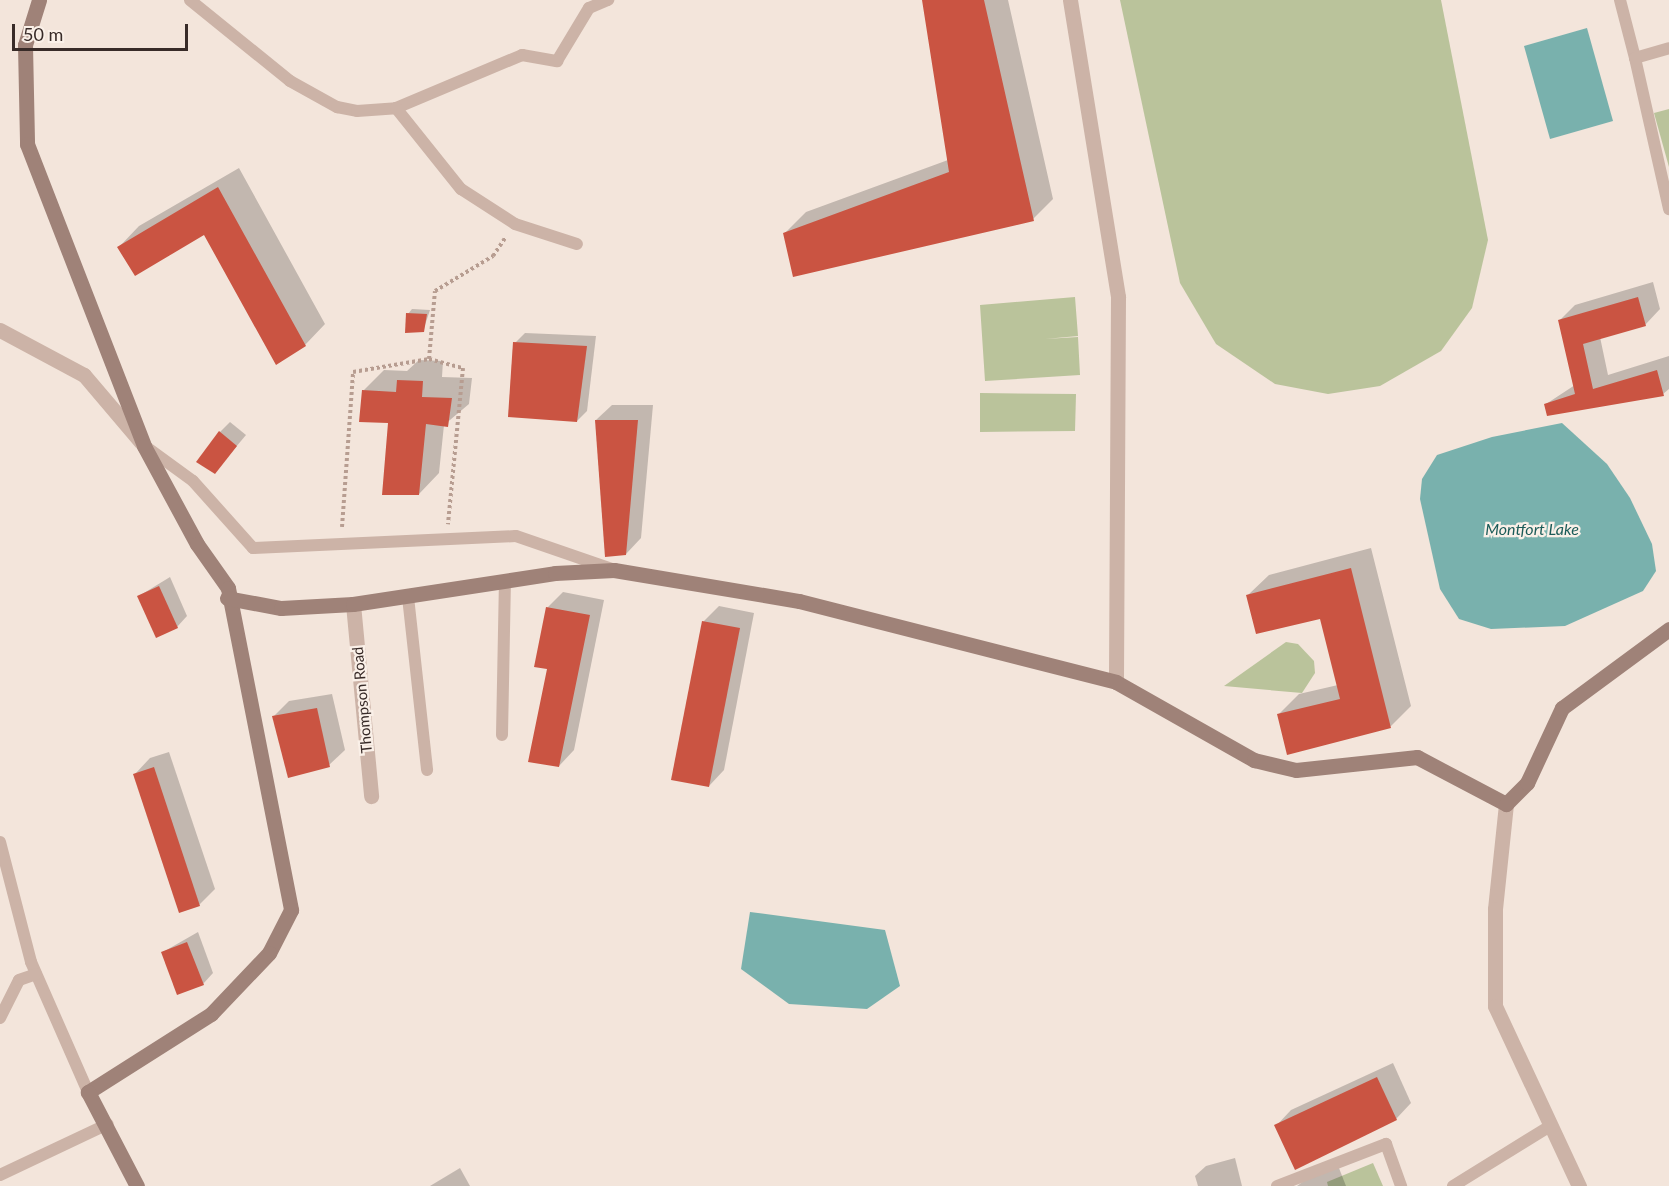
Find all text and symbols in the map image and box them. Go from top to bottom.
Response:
scale bar [15,12,190,50]
text: 50 m [23,23,63,45]
water label: Montfort Lake [1485,519,1579,539]
street label: Thompson Road [348,646,376,754]

